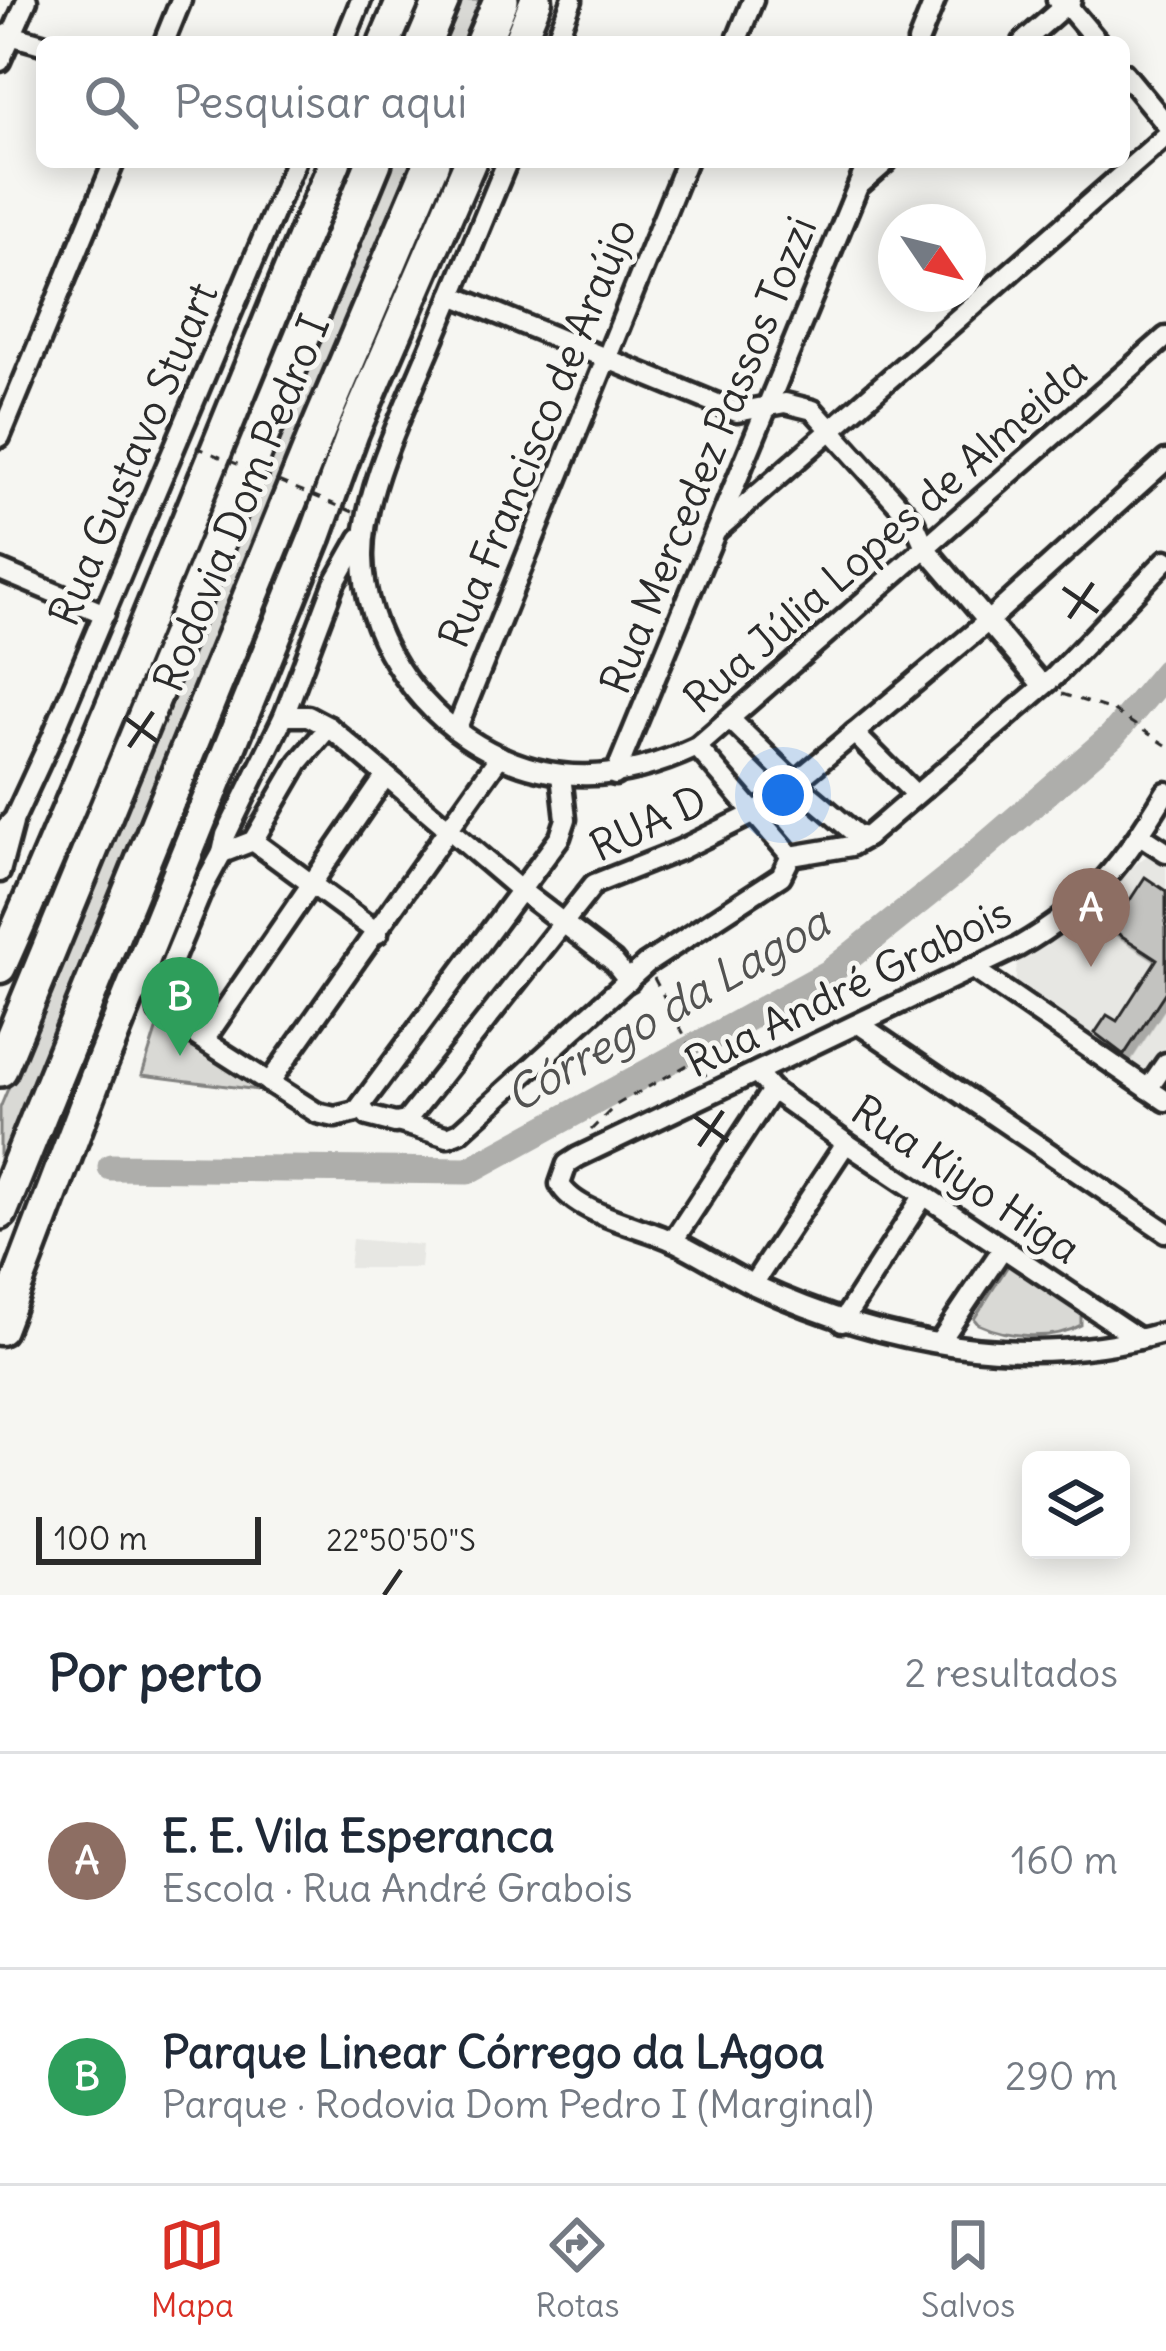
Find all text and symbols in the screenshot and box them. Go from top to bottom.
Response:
search box [36,36,1130,168]
icon: search [78,69,144,135]
text: Pesquisar aqui [174,74,467,130]
north arrow [878,204,986,312]
street label: Rua Mercedez Passos Tozzi [588,209,828,701]
street label: Rua Francisco de Araújo [427,211,647,655]
street label: Rua Gustavo Stuart [37,275,229,633]
street label: Rodovia Dom Pedro I [142,307,340,699]
street label: Rua Júlia Lopes de Almeida [673,346,1097,724]
your location [753,765,813,825]
street label: RUA D [582,774,714,872]
pin: A [1052,868,1130,967]
street label: Rua André Grabois [677,886,1019,1088]
water label: Córrego da Lagoa [495,893,841,1124]
pin: B [141,957,219,1056]
street label: Rua Kiyo Higa [842,1083,1090,1275]
map controls [1022,1451,1130,1559]
button: layers [1022,1451,1130,1559]
scale bar [36,1511,261,1564]
text: 100 m [54,1517,147,1559]
text: 22°50'50"S [326,1521,476,1559]
text: Por perto [48,1641,262,1705]
text: 2 resultados [904,1649,1118,1698]
text: E. E. Vila Esperanca [162,1808,554,1864]
text: A [74,1836,100,1885]
text: 160 m [1011,1836,1118,1885]
text: Escola · Rua André Grabois [162,1864,633,1913]
text: Parque Linear Córrego da LAgoa [162,2024,825,2080]
text: B [74,2052,100,2101]
text: 290 m [1005,2052,1118,2101]
text: Parque · Rodovia Dom Pedro I (Marginal) [162,2080,874,2129]
tab: Mapa [151,2212,234,2326]
tab: Rotas [535,2212,619,2326]
tab: Salvos [921,2212,1015,2326]

